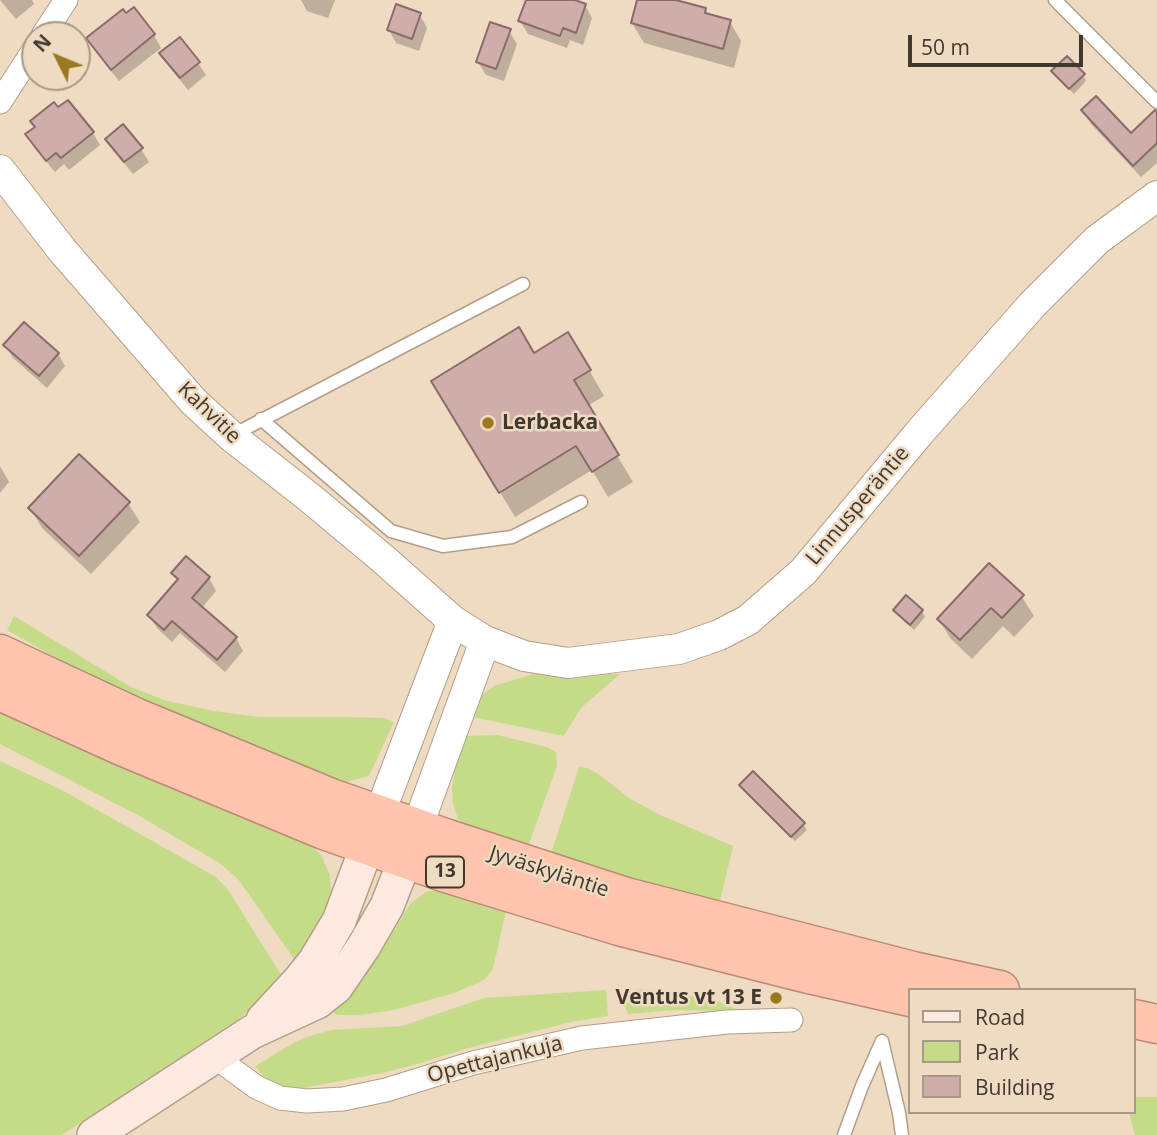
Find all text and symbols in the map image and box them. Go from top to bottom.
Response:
north arrow [21,21,91,91]
scale bar [912,21,1087,65]
text: N [27,29,57,58]
text: 50 m [921,33,970,61]
street label: Kahvitie [172,377,246,449]
place label: Lerbacka [502,410,598,436]
marker: Lerbacka [480,415,496,431]
street label: Linnusperäntie [801,441,915,571]
street label: Jyväskyläntie [486,841,612,903]
road number: 13 [426,856,464,888]
place label: Ventus vt 13 E [616,985,762,1011]
legend [908,988,1136,1114]
marker: Ventus vt 13 E [768,990,784,1006]
text: Road [975,1003,1025,1031]
street label: Opettajankuja [425,1031,565,1089]
text: Park [975,1038,1019,1066]
text: Building [975,1073,1054,1101]

